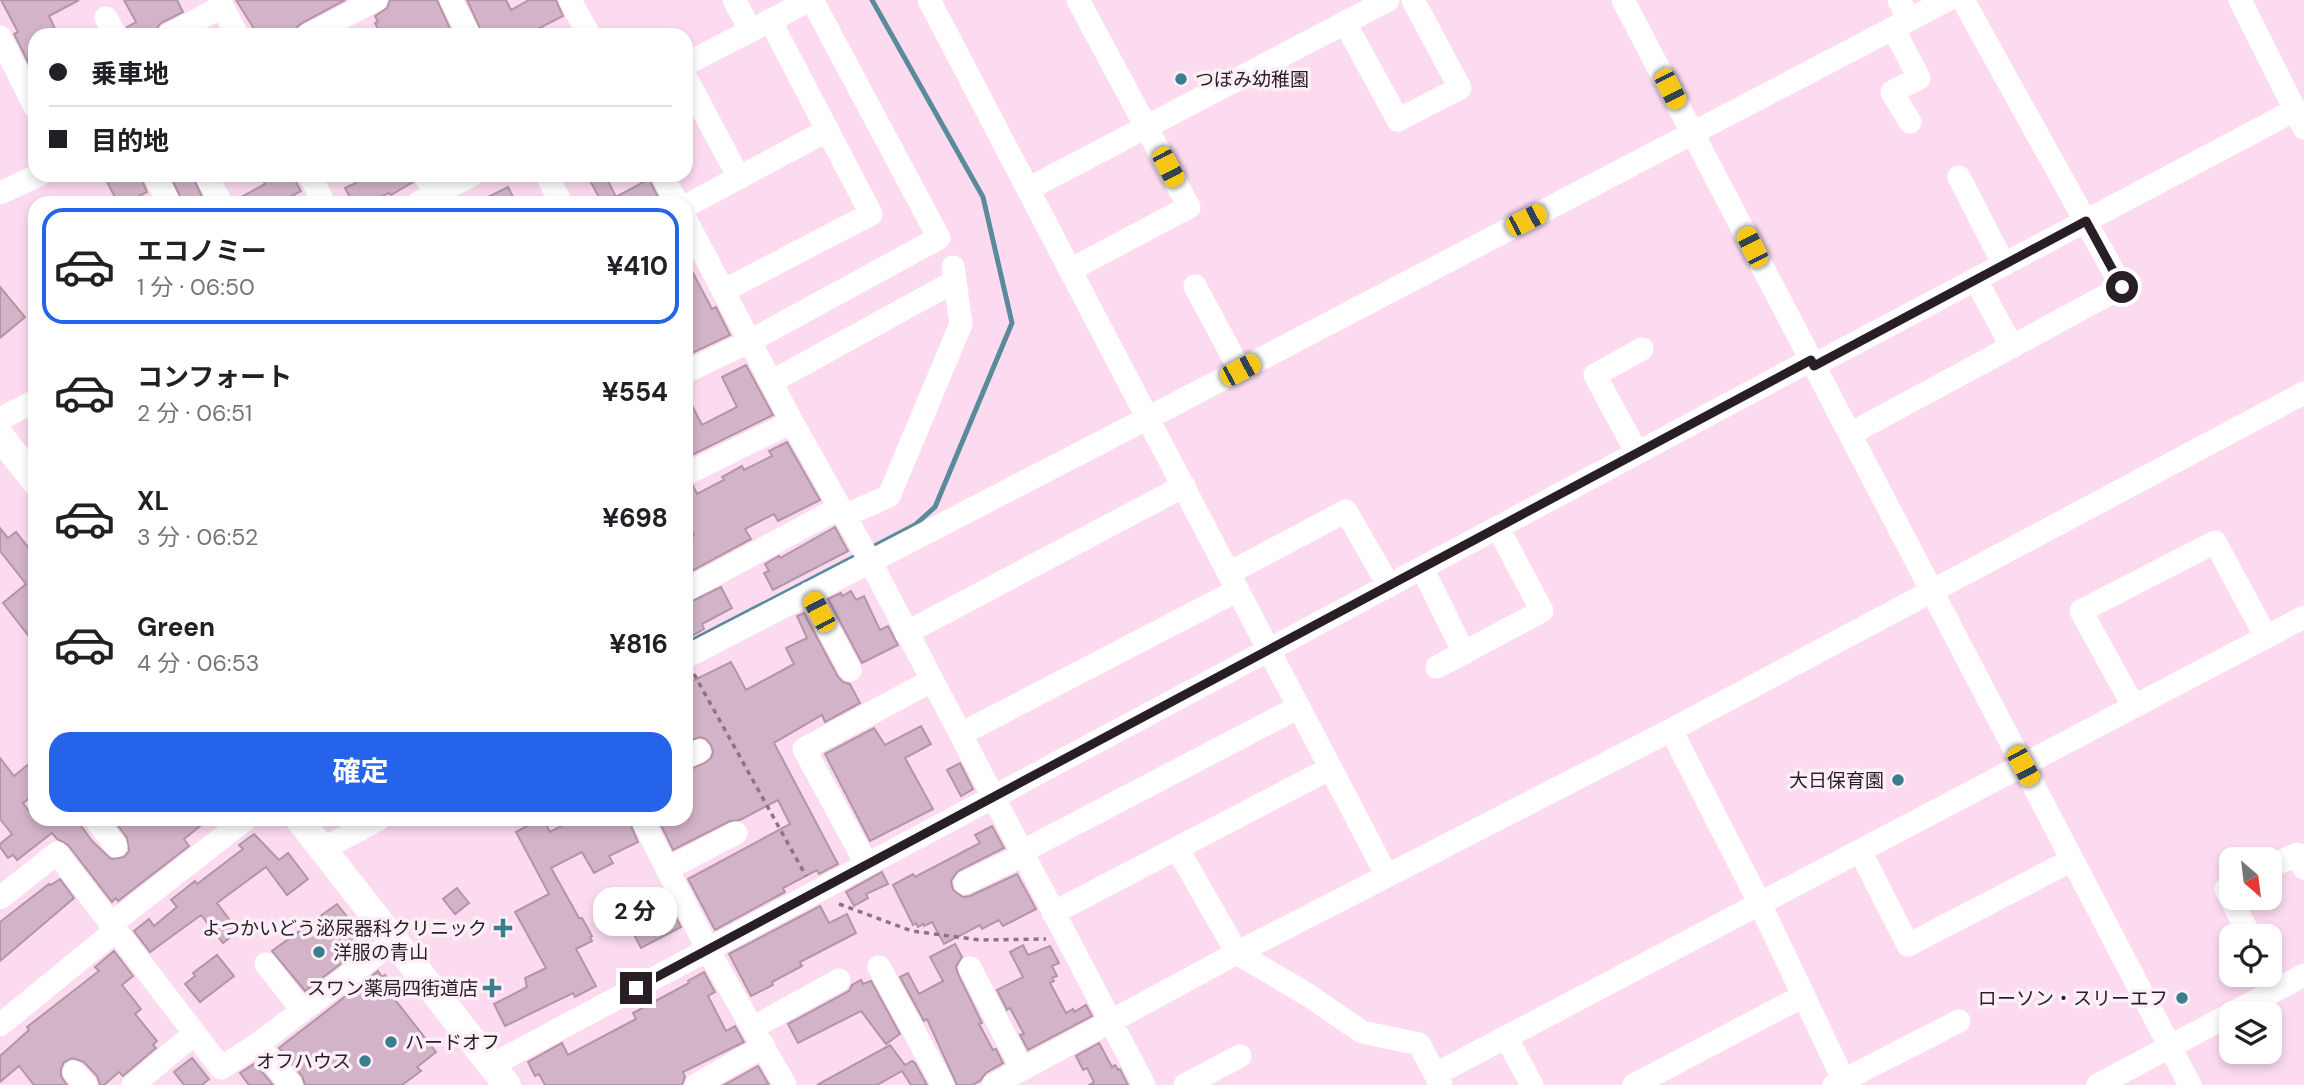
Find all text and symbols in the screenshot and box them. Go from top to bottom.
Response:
text: 乗車地 [91,57,169,91]
car [1652,66,1689,112]
place label: つぼみ幼稚園 [1195,67,1309,92]
marker: つぼみ幼稚園 [1173,71,1189,87]
text: 目的地 [91,124,169,158]
car [1149,144,1188,190]
car [1503,201,1550,239]
car [1734,224,1771,270]
text: エコノミー [137,234,267,268]
icon: car [53,235,116,298]
text: ¥410 [606,249,668,283]
route start [2106,271,2138,303]
text: 1 分 · 06:50 [137,272,255,302]
car [1217,351,1264,389]
text: コンフォート [137,360,292,394]
icon: car [53,361,116,424]
text: ¥554 [602,375,668,409]
text: 2 分 · 06:51 [137,398,252,428]
text: XL [137,484,169,518]
icon: car [53,487,116,550]
text: ¥698 [602,501,668,535]
text: 3 分 · 06:52 [137,522,258,552]
car [800,589,839,635]
text: Green [137,610,215,644]
icon: car [53,613,116,676]
text: ¥816 [609,627,668,661]
text: 4 分 · 06:53 [137,648,259,678]
button: 確定 [49,732,672,812]
car [2004,743,2043,789]
place label: 大日保育園 [1789,768,1884,793]
marker: 大日保育園 [1890,772,1906,788]
north arrow [2219,847,2282,910]
map controls [2219,847,2282,1064]
callout: 2 分 [594,886,678,936]
text: 2 分 [614,896,656,926]
place label: よつかいどう泌尿器科クリニック [202,916,487,941]
marker: よつかいどう泌尿器科クリニック [493,918,513,938]
button: locate [2219,924,2282,987]
place label: 洋服の青山 [333,940,428,965]
marker: 洋服の青山 [311,944,327,960]
route end [620,972,652,1004]
place label: スワン薬局四街道店 [307,976,478,1001]
marker: スワン薬局四街道店 [484,980,500,996]
place label: ローソン・スリーエフ [1978,986,2168,1011]
marker: ローソン・スリーエフ [2174,990,2190,1006]
button: layers [2219,1001,2282,1064]
place label: ハードオフ [405,1030,500,1055]
marker: ハードオフ [383,1034,399,1050]
place label: オフハウス [256,1049,351,1074]
marker: オフハウス [357,1053,373,1069]

